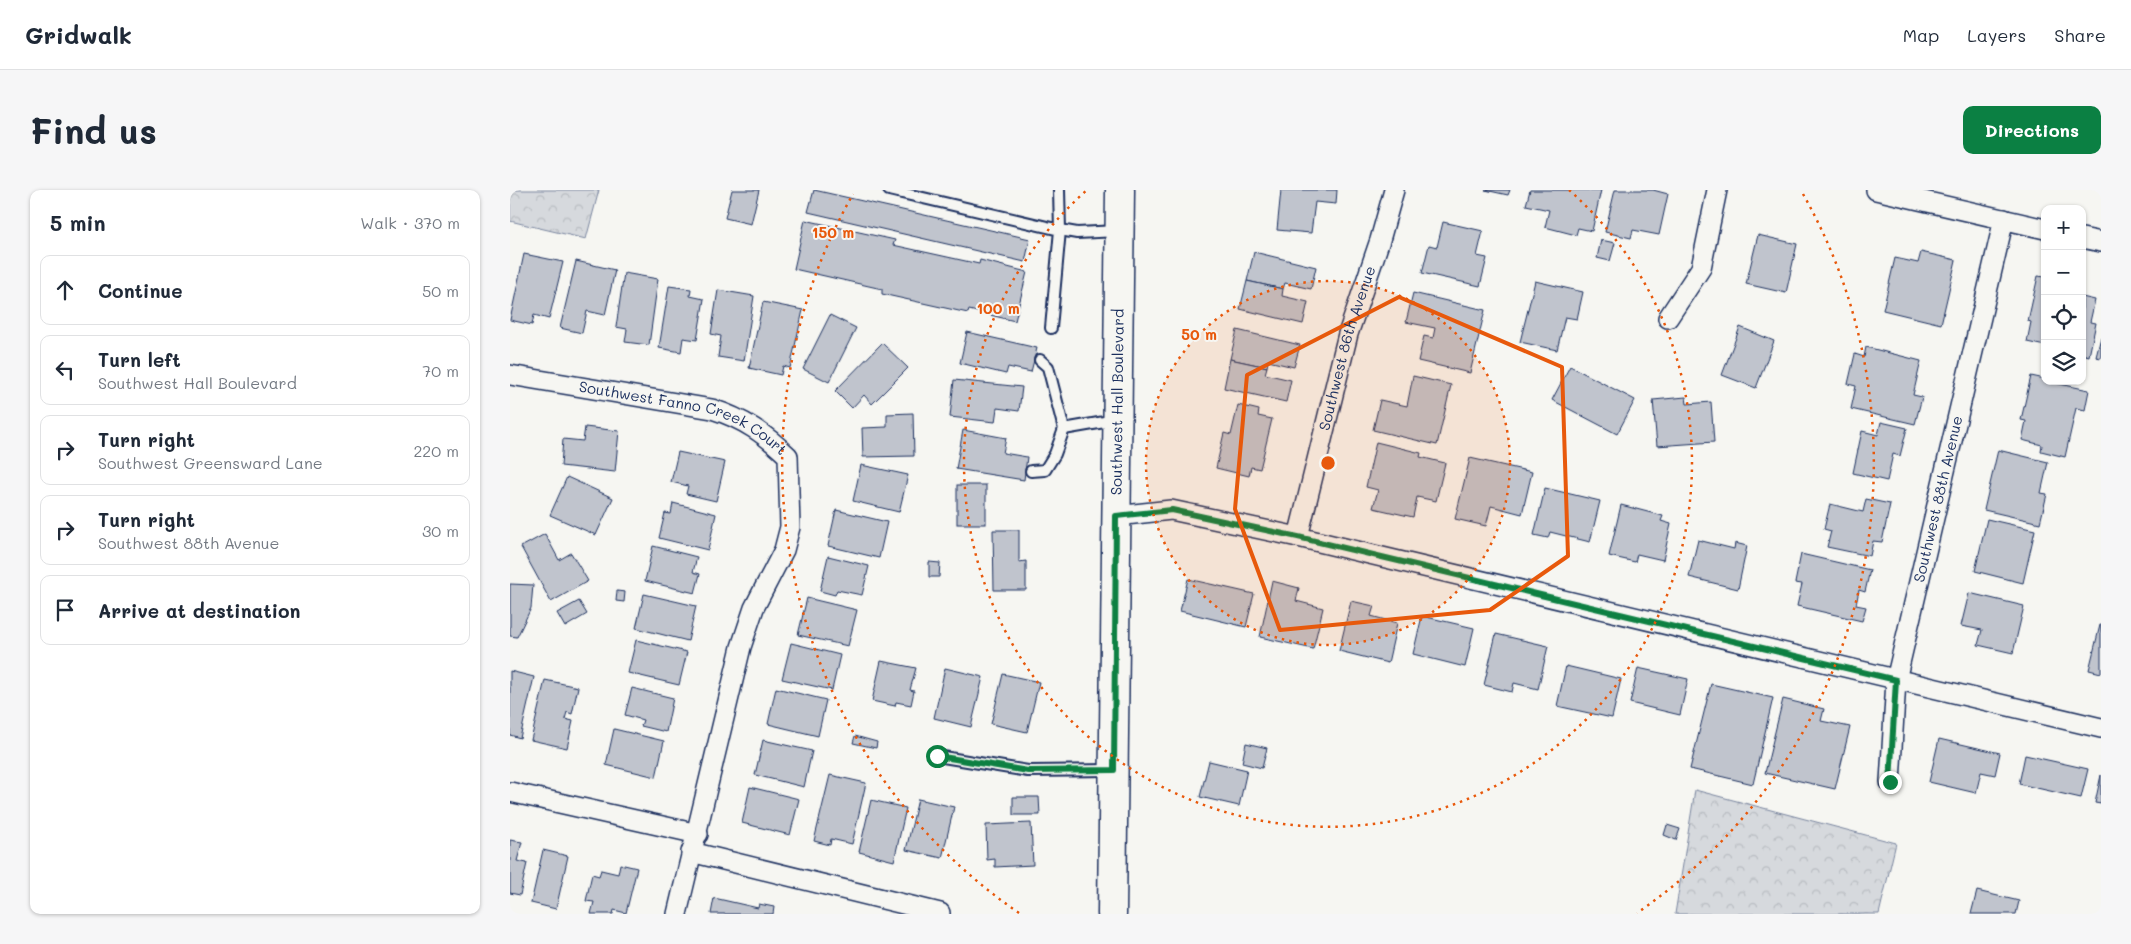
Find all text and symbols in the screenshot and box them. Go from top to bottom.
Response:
text: Gridwalk [25,19,132,50]
text: Map [1903,23,1939,47]
text: Layers [1967,23,2026,47]
text: Share [2054,23,2106,47]
button: Directions [1963,106,2101,154]
text: Find us [30,107,157,153]
map controls [2041,205,2086,385]
button: + [2041,205,2086,250]
text: 5 min [50,209,106,236]
text: Walk · 370 m [360,212,460,233]
text: 150 m [812,222,854,242]
button: − [2041,250,2086,295]
street label: Southwest 86th Avenue [1314,263,1379,432]
icon: ahead [51,276,79,304]
text: Continue [98,278,183,303]
text: 50 m [422,280,459,301]
button: locate [2041,295,2086,340]
text: 100 m [976,298,1020,318]
street label: Southwest Hall Boulevard [1106,309,1128,495]
text: 50 m [1181,324,1217,344]
button: layers [2041,340,2086,385]
text: Turn left [98,347,181,372]
icon: left [51,356,79,384]
text: 70 m [422,360,459,381]
text: Southwest Hall Boulevard [98,372,297,393]
street label: Southwest Fanno Creek Court [578,376,792,459]
street label: Southwest 88th Avenue [1908,414,1967,584]
text: Turn right [98,427,195,452]
icon: right [51,436,79,464]
text: 220 m [413,440,459,461]
text: Southwest Greensward Lane [98,452,323,473]
centre of rings [1319,454,1337,472]
text: Turn right [98,507,195,532]
icon: right [51,516,79,544]
text: 30 m [422,520,459,541]
text: Southwest 88th Avenue [98,532,279,553]
icon: arrive [51,596,79,624]
text: Arrive at destination [98,598,301,623]
route start [926,745,949,768]
route end [1879,771,1902,794]

